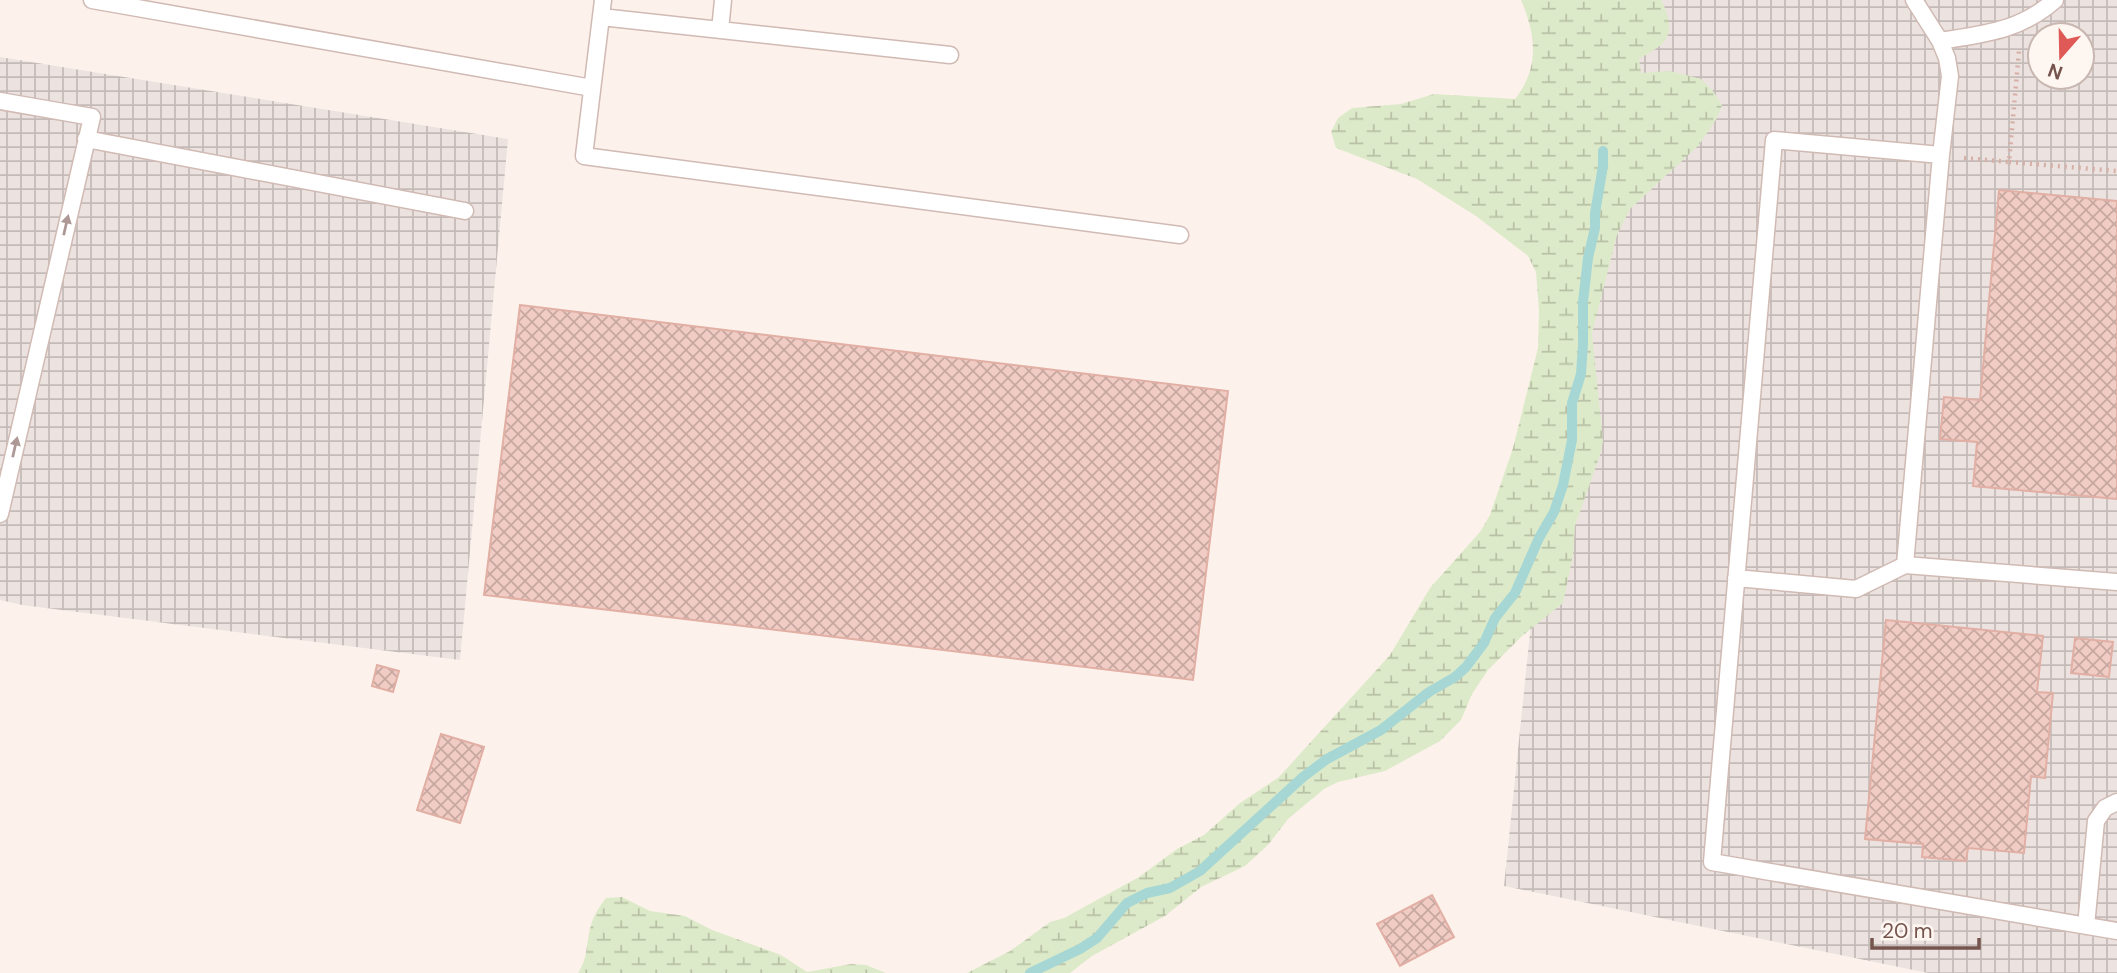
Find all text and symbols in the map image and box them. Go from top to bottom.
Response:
north arrow [2026,21,2096,91]
text: N [2045,57,2066,86]
one-way arrow [61,214,72,236]
one-way arrow [10,436,21,458]
scale bar [1872,906,1979,950]
text: 20 m [1882,917,1933,945]

